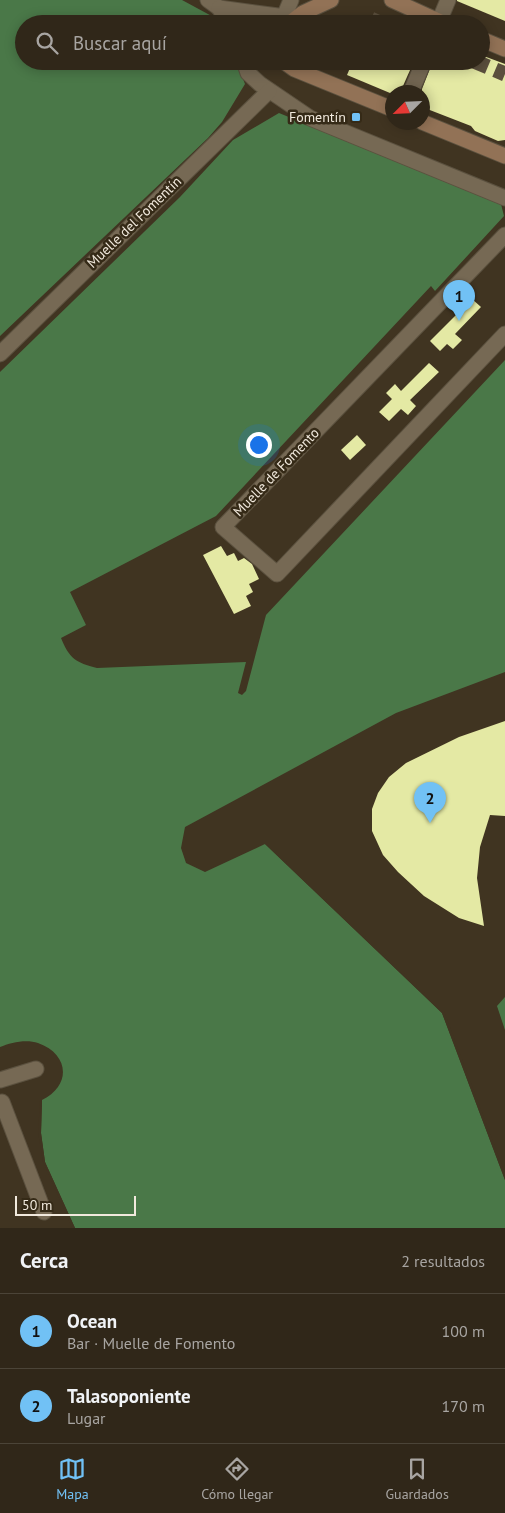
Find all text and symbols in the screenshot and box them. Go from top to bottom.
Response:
search box [15,15,490,70]
icon: search [33,29,61,57]
text: Buscar aquí [73,31,167,55]
north arrow [385,85,430,130]
place label: Fomentín [289,108,346,126]
marker: Fomentín [350,111,362,123]
street label: Muelle del Fomentín [83,172,185,272]
pin: 1 [443,280,475,321]
street label: Muelle de Fomento [229,424,323,520]
your location [246,432,272,458]
pin: 2 [414,782,446,823]
scale bar [15,1193,136,1216]
text: 50 m [22,1196,52,1214]
text: Cerca [20,1247,69,1274]
text: 2 resultados [401,1251,485,1271]
text: Ocean [67,1309,117,1333]
text: 1 [31,1321,41,1341]
text: 100 m [442,1321,485,1341]
text: Bar · Muelle de Fomento [67,1333,235,1353]
text: Talasoponiente [67,1384,191,1408]
text: 2 [31,1396,41,1416]
text: 170 m [442,1396,485,1416]
text: Lugar [67,1408,106,1428]
tab: Mapa [56,1455,89,1503]
tab: Cómo llegar [201,1455,273,1503]
tab: Guardados [386,1455,449,1503]

